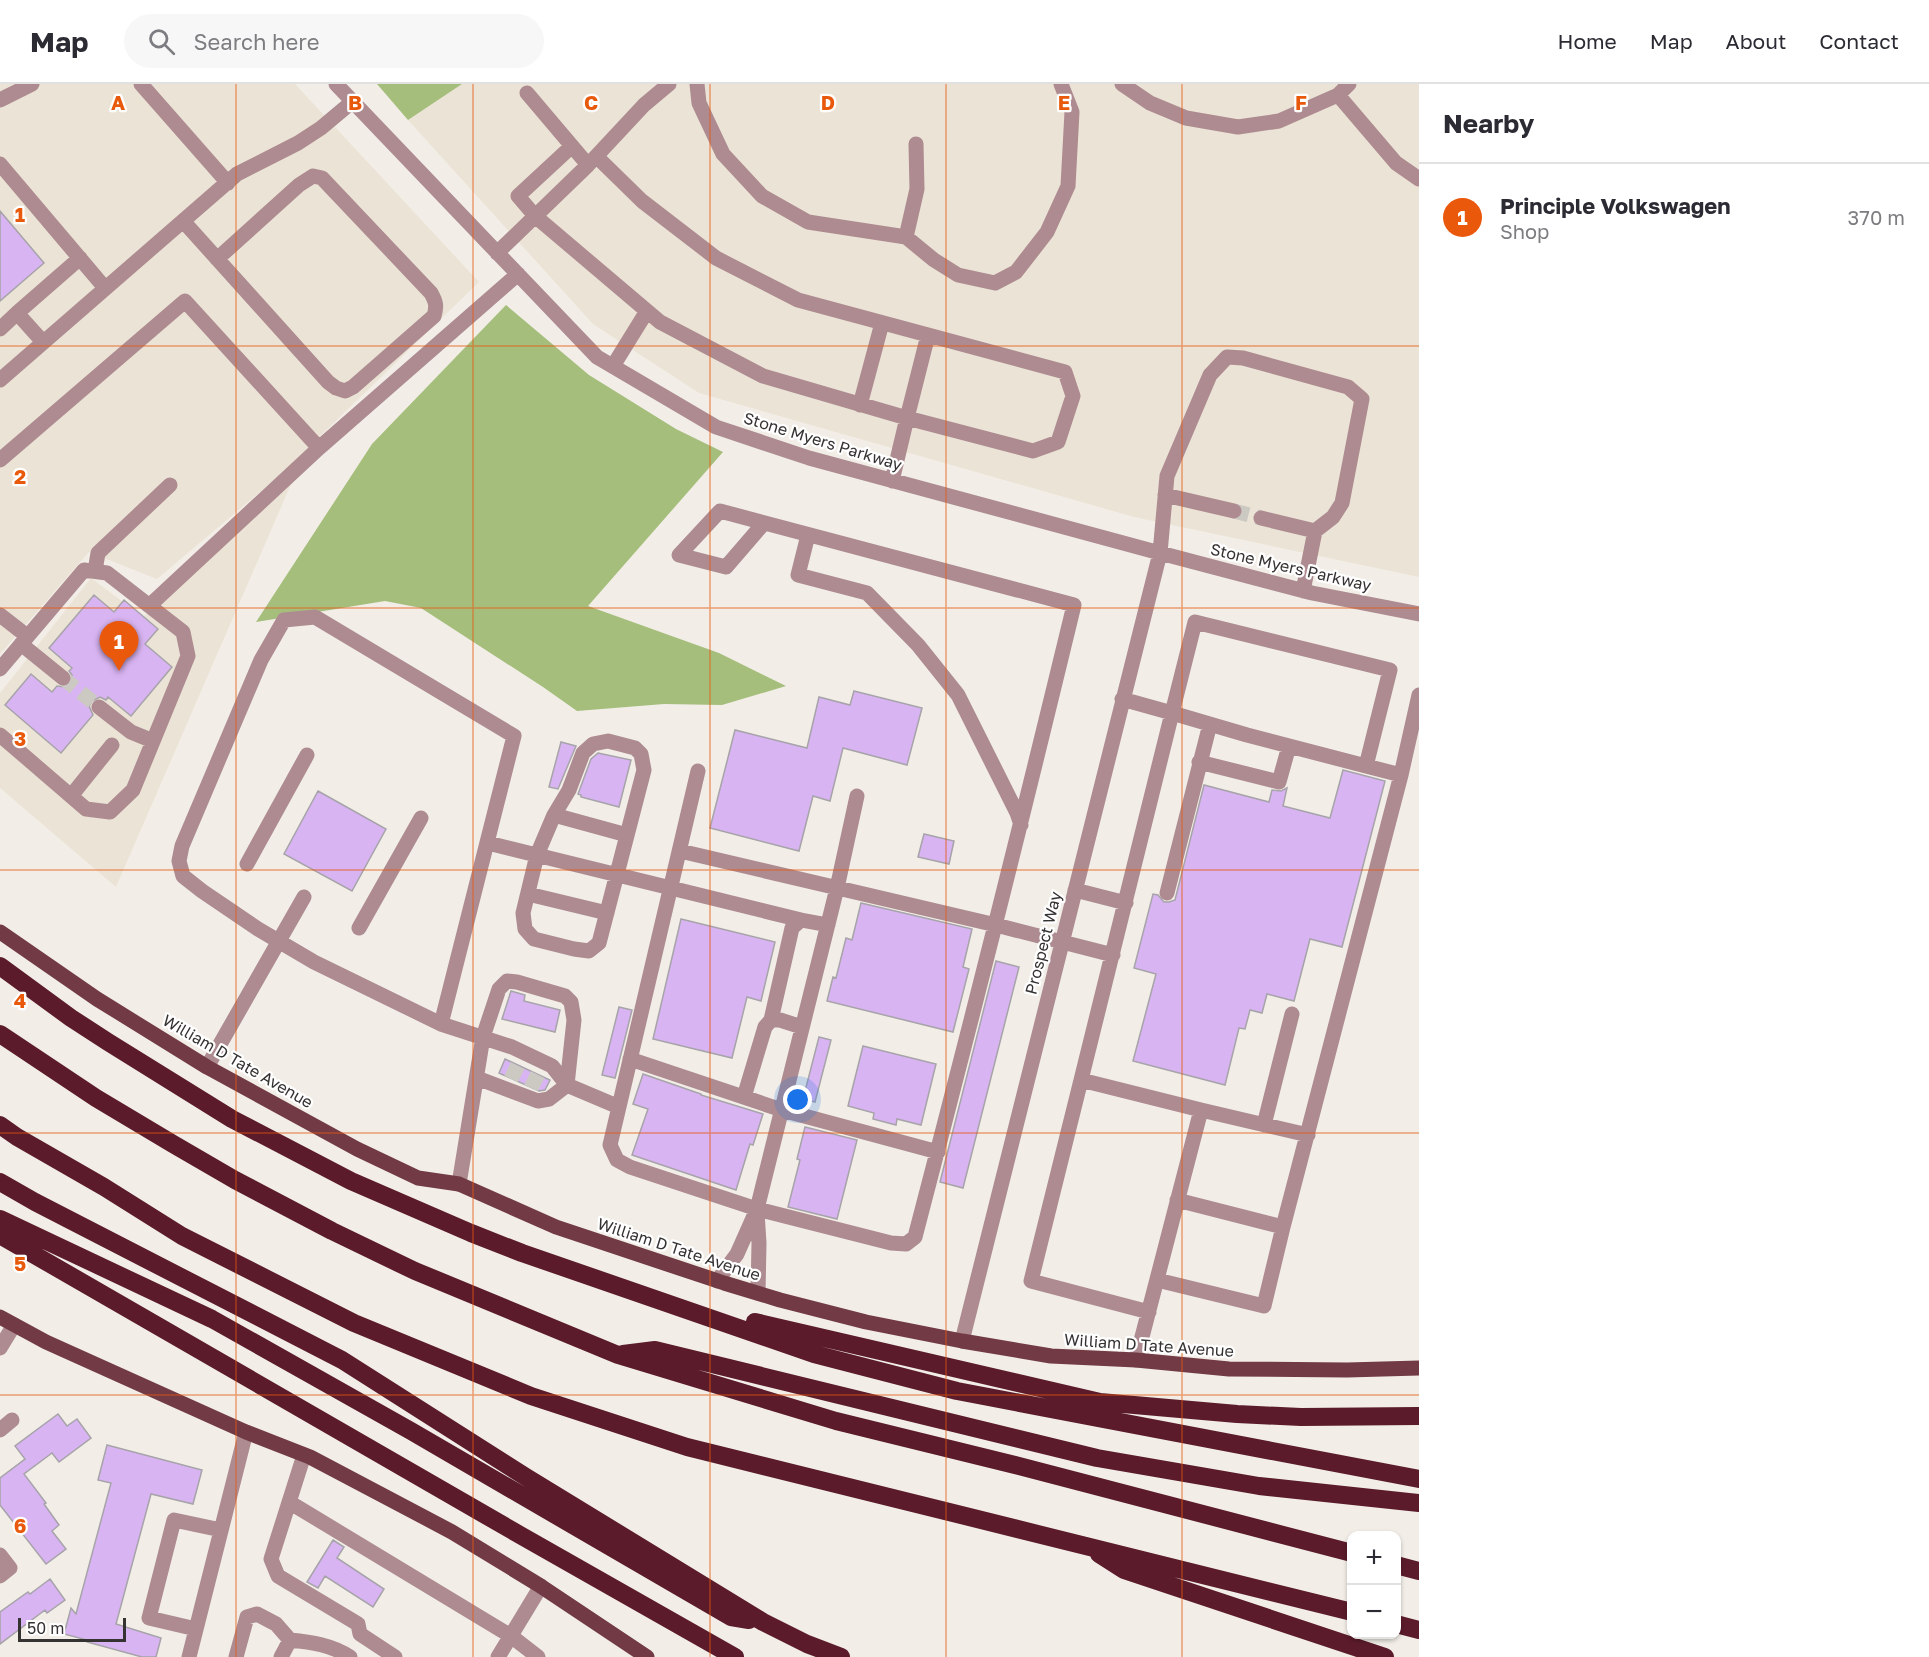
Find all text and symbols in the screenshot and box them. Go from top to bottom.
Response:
search box [124,14,544,68]
text: Map [30,25,88,58]
icon: search [145,25,178,58]
text: Search here [193,28,319,55]
text: Home [1557,28,1617,54]
text: Map [1650,28,1693,54]
text: About [1726,28,1786,54]
text: Contact [1819,28,1899,54]
text: A [111,90,125,114]
text: B [348,90,362,114]
text: C [584,90,598,114]
text: D [821,90,835,114]
text: E [1058,90,1070,114]
text: F [1295,90,1307,114]
text: Nearby [1443,108,1534,139]
text: Principle Volkswagen [1500,192,1731,219]
text: 1 [15,202,25,226]
text: 1 [1457,205,1468,229]
text: 370 m [1848,205,1905,229]
text: Shop [1500,219,1549,243]
street label: Stone Myers Parkway [741,407,905,475]
text: 2 [14,464,26,488]
street label: Stone Myers Parkway [1209,539,1373,595]
pin: 1 [100,622,138,671]
text: 3 [14,726,26,750]
street label: Prospect Way [1021,889,1065,996]
text: 4 [14,988,26,1012]
street label: William D Tate Avenue [159,1010,317,1112]
your location [783,1085,812,1114]
street label: William D Tate Avenue [595,1213,763,1285]
text: 5 [14,1251,26,1275]
street label: William D Tate Avenue [1063,1329,1235,1361]
text: 6 [14,1513,26,1537]
map controls [1347,1531,1401,1639]
button: + [1347,1531,1401,1585]
button: − [1347,1585,1401,1639]
scale bar [18,1615,126,1642]
text: 50 m [27,1618,64,1638]

